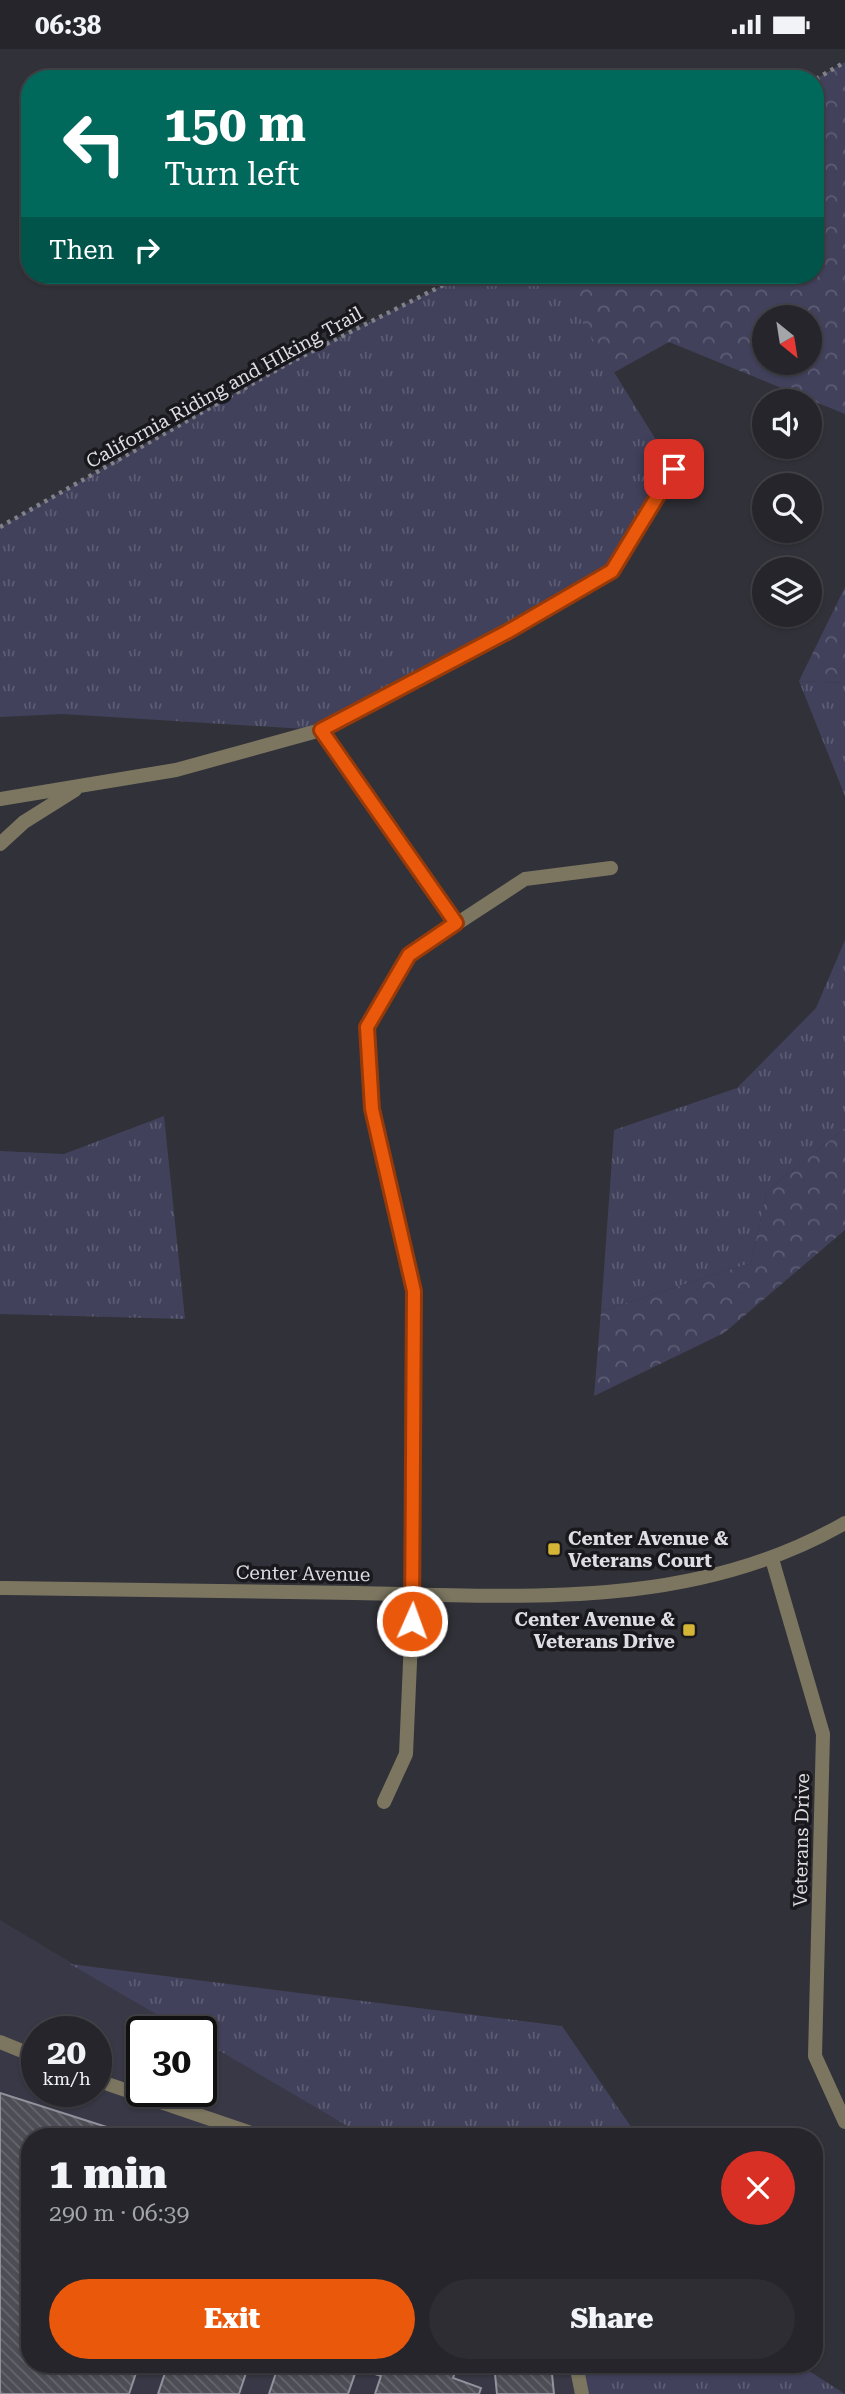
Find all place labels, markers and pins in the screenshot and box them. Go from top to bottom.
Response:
pin [644,439,704,499]
place label: Center Avenue & Veterans Court [568,1527,729,1572]
marker: Center Avenue & Veterans Court [546,1541,562,1557]
place label: Center Avenue & Veterans Drive [515,1608,675,1653]
marker: Center Avenue & Veterans Drive [681,1622,697,1638]

